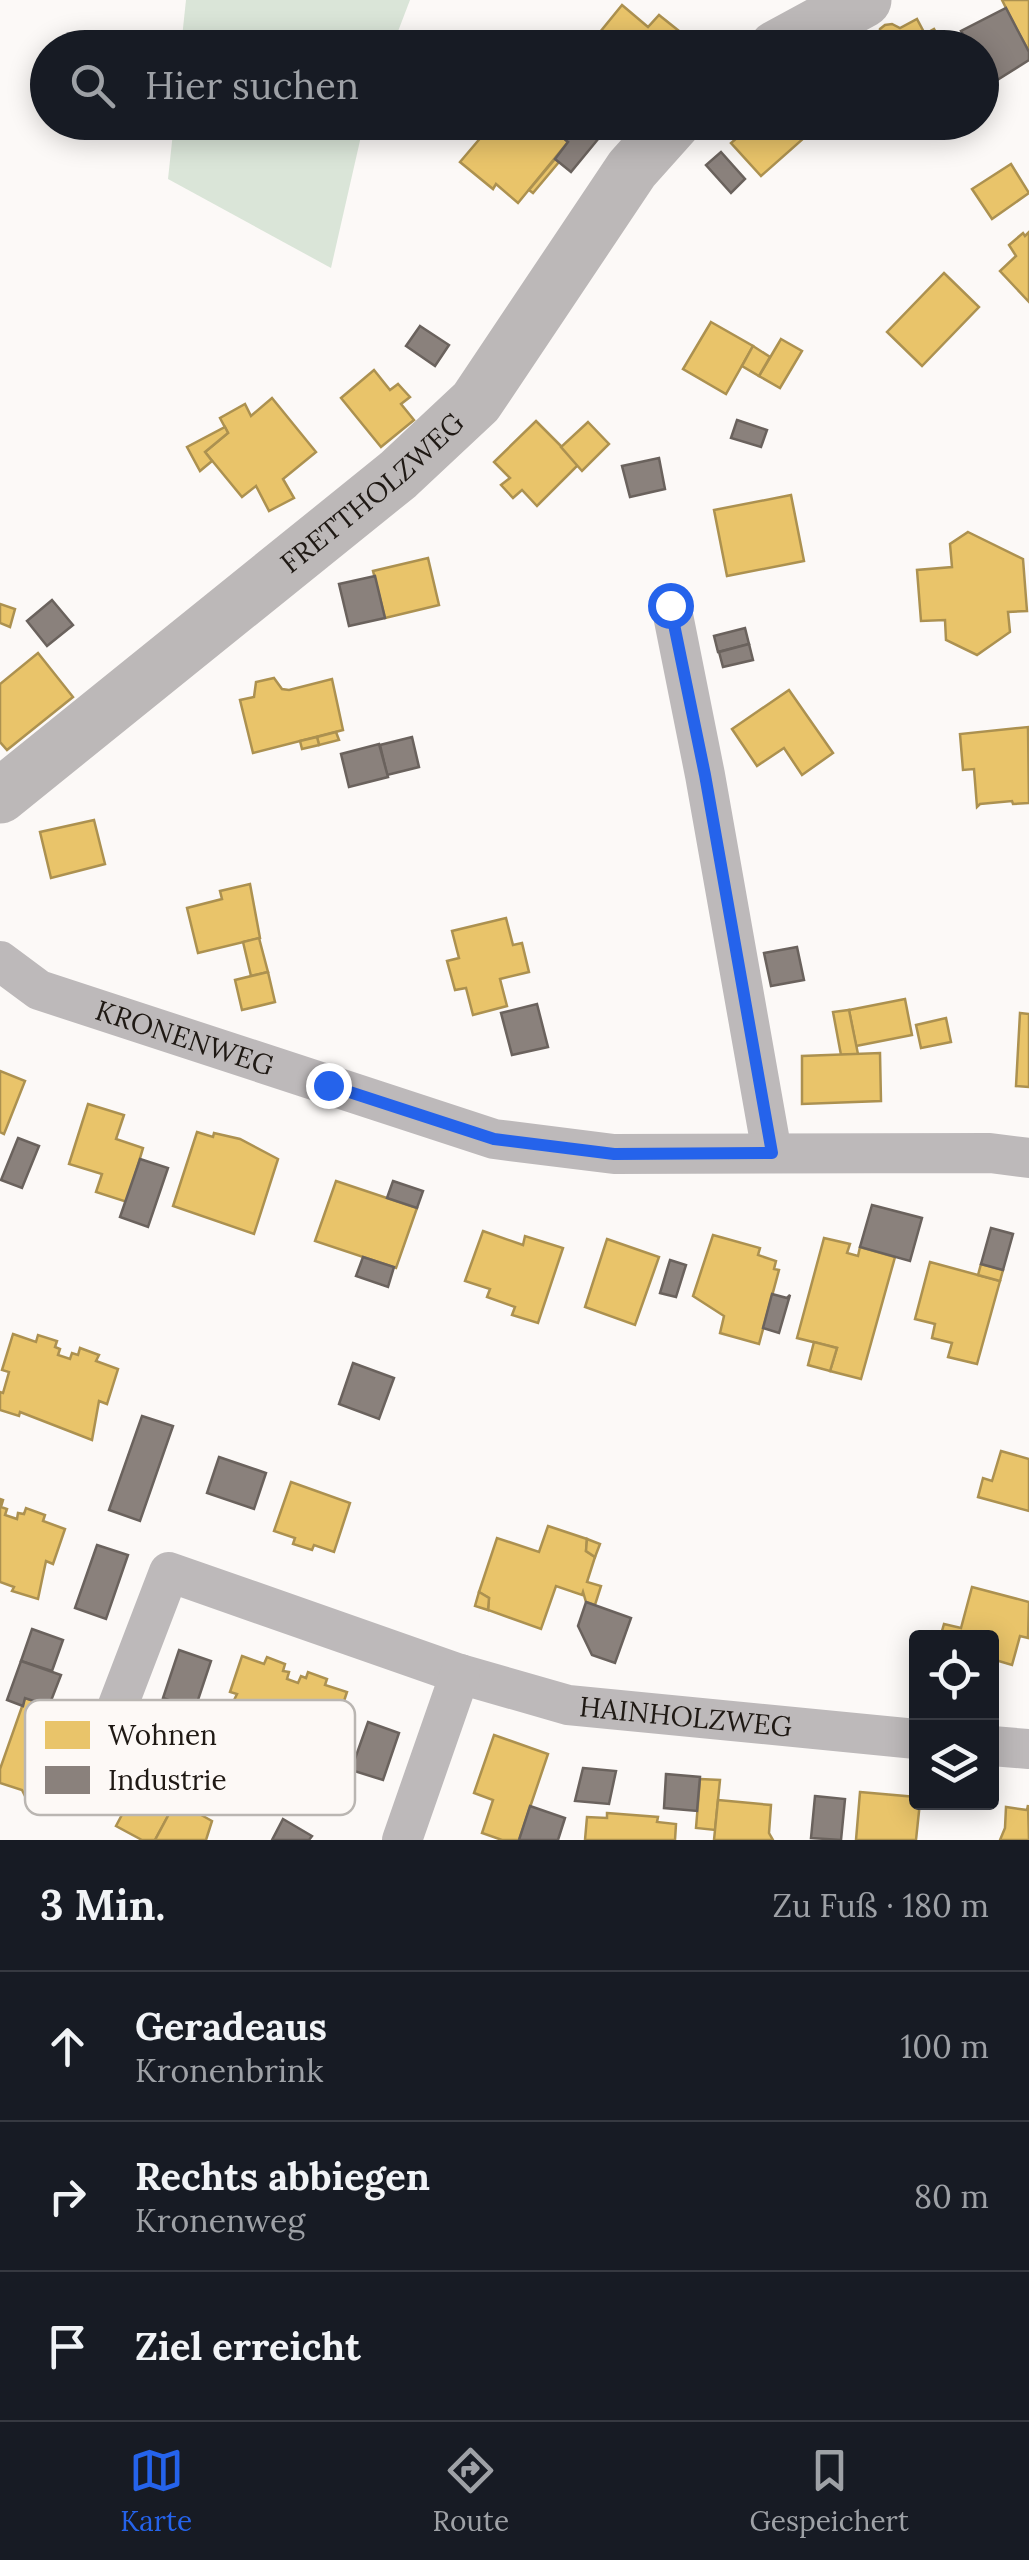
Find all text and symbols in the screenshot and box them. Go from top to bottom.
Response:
search box [30,30,999,140]
icon: search [65,58,120,113]
text: Hier suchen [145,61,359,109]
street label: FRETTHOLZWEG [273,405,471,581]
route start [648,583,694,629]
street label: KRONENWEG [91,992,278,1084]
route end [306,1063,352,1109]
map controls [909,1630,999,1810]
button: locate [909,1630,999,1720]
street label: HAINHOLZWEG [578,1688,794,1745]
legend [25,1700,355,1815]
text: Wohnen [108,1717,217,1753]
button: layers [909,1720,999,1810]
text: Industrie [108,1762,227,1798]
text: 3 Min. [40,1878,165,1932]
text: Zu Fuß · 180 m [772,1885,989,1926]
text: Geradeaus [135,2002,327,2050]
icon: ahead [40,2019,95,2074]
text: 100 m [901,2026,989,2067]
text: Kronenbrink [135,2050,323,2091]
text: Rechts abbiegen [135,2152,430,2200]
icon: right [40,2169,95,2224]
text: 80 m [914,2176,989,2217]
text: Kronenweg [135,2200,305,2241]
icon: arrive [40,2319,95,2374]
text: Ziel erreicht [135,2322,361,2370]
tab: Karte [120,2443,192,2539]
tab: Route [433,2443,509,2539]
tab: Gespeichert [750,2443,909,2539]

